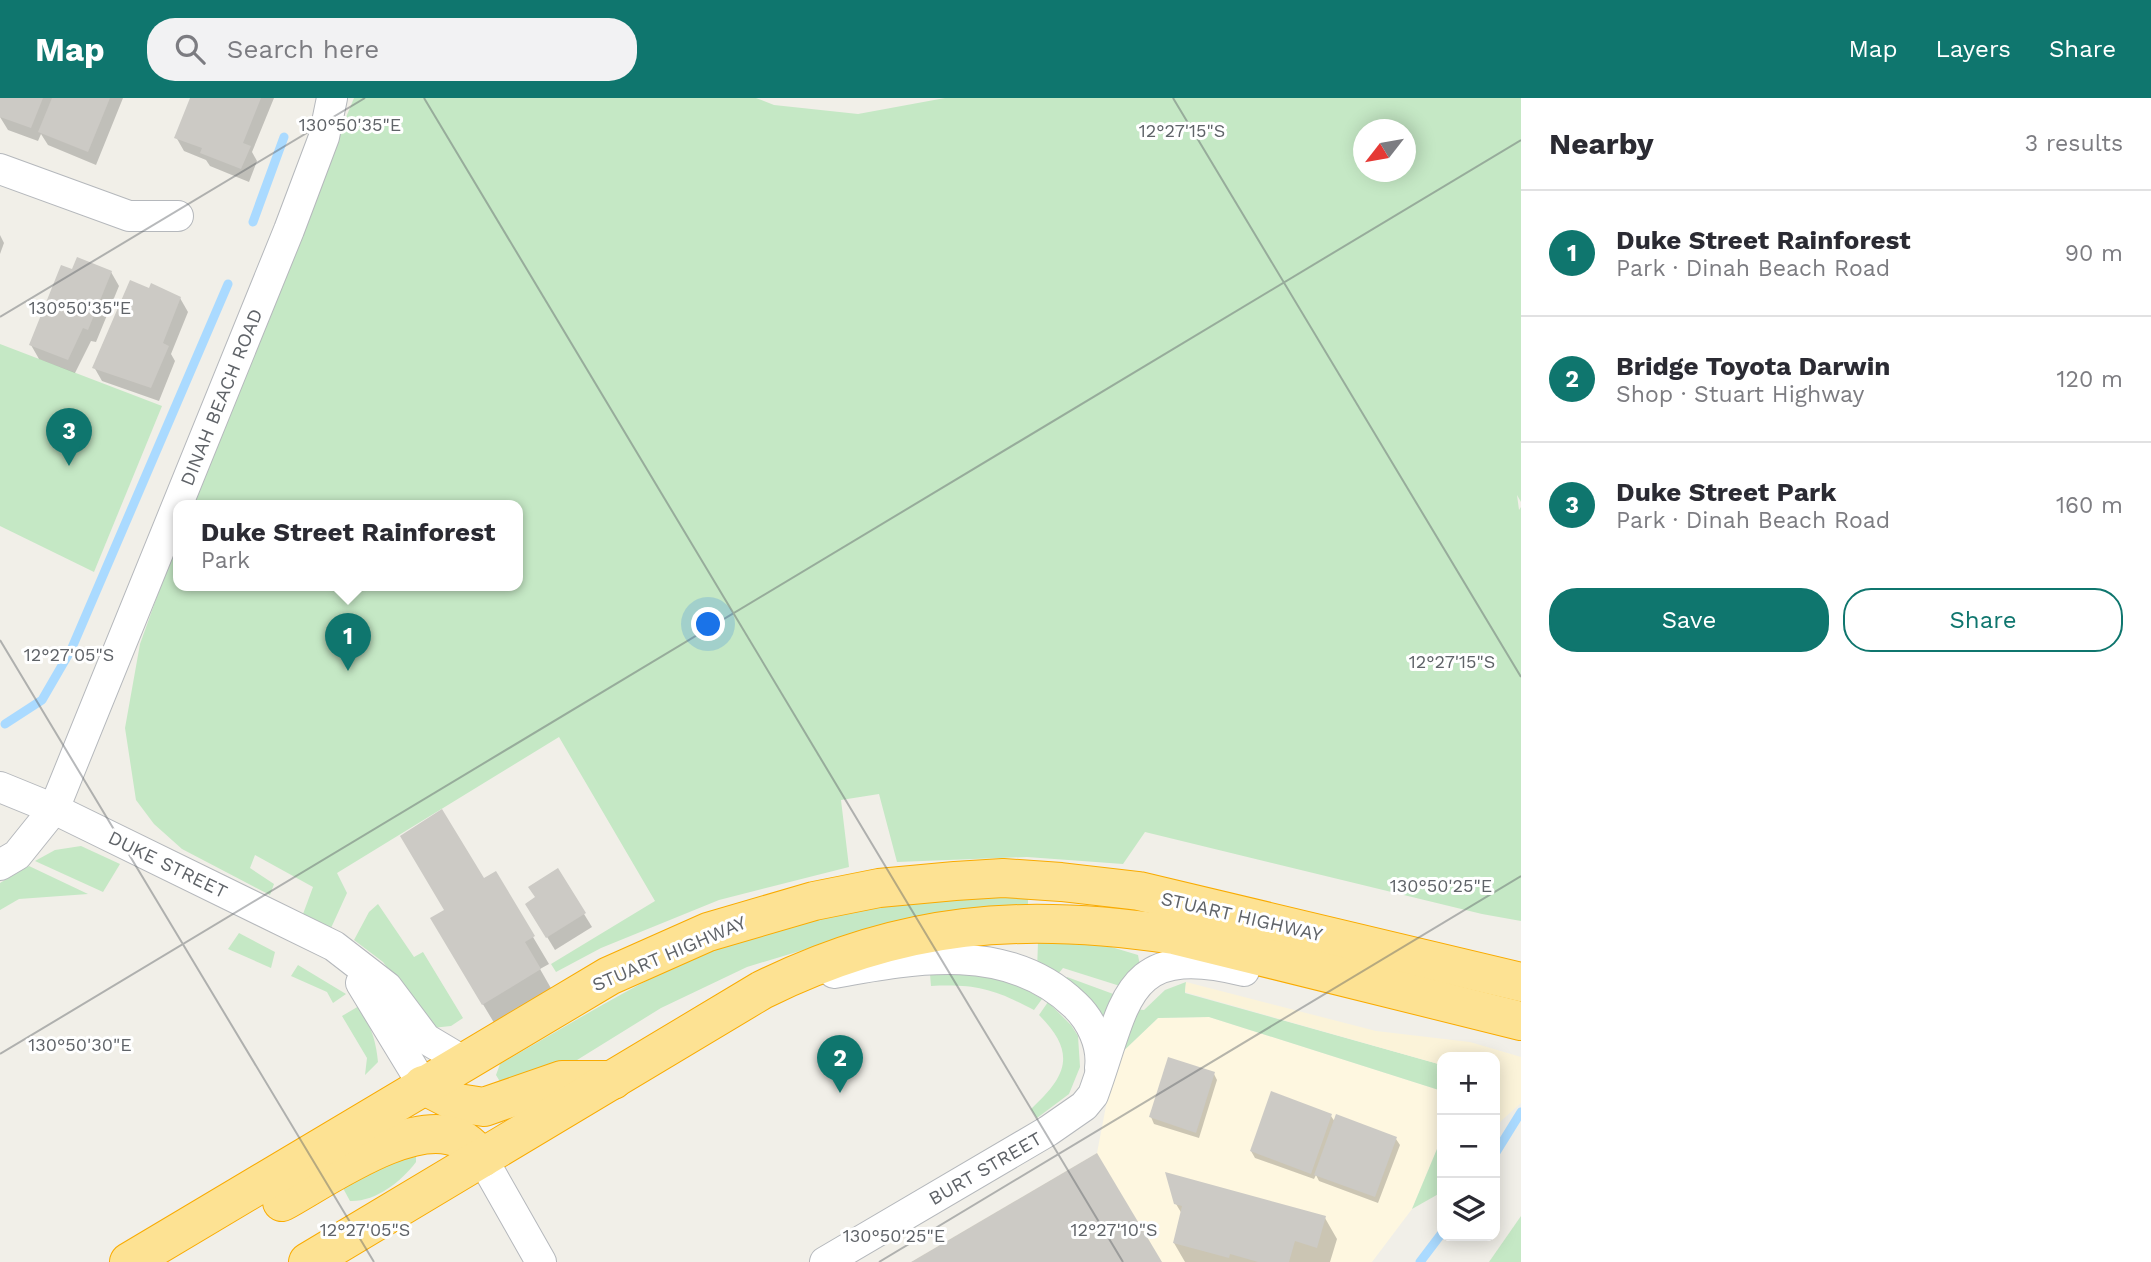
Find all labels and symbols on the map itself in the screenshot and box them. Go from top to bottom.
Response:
text: 130°50'35"E [299,114,401,135]
north arrow [1353,119,1416,182]
text: 12°27'15"S [1139,120,1225,141]
text: 130°50'35"E [29,297,131,318]
street label: DINAH BEACH ROAD [175,305,268,489]
pin: 3 [46,408,92,466]
your location [691,607,725,641]
pin: 1 [325,613,371,671]
text: 12°27'05"S [24,644,114,665]
text: 12°27'15"S [1409,651,1495,672]
street label: DUKE STREET [104,826,231,903]
text: 130°50'25"E [1390,875,1492,896]
street label: STUART HIGHWAY [1159,887,1325,946]
street label: STUART HIGHWAY [589,911,750,996]
text: 130°50'30"E [28,1034,132,1055]
pin: 2 [817,1035,863,1093]
street label: BURT STREET [925,1127,1046,1210]
text: 12°27'05"S [320,1219,410,1240]
text: 12°27'10"S [1070,1219,1158,1240]
text: 130°50'25"E [843,1225,945,1246]

